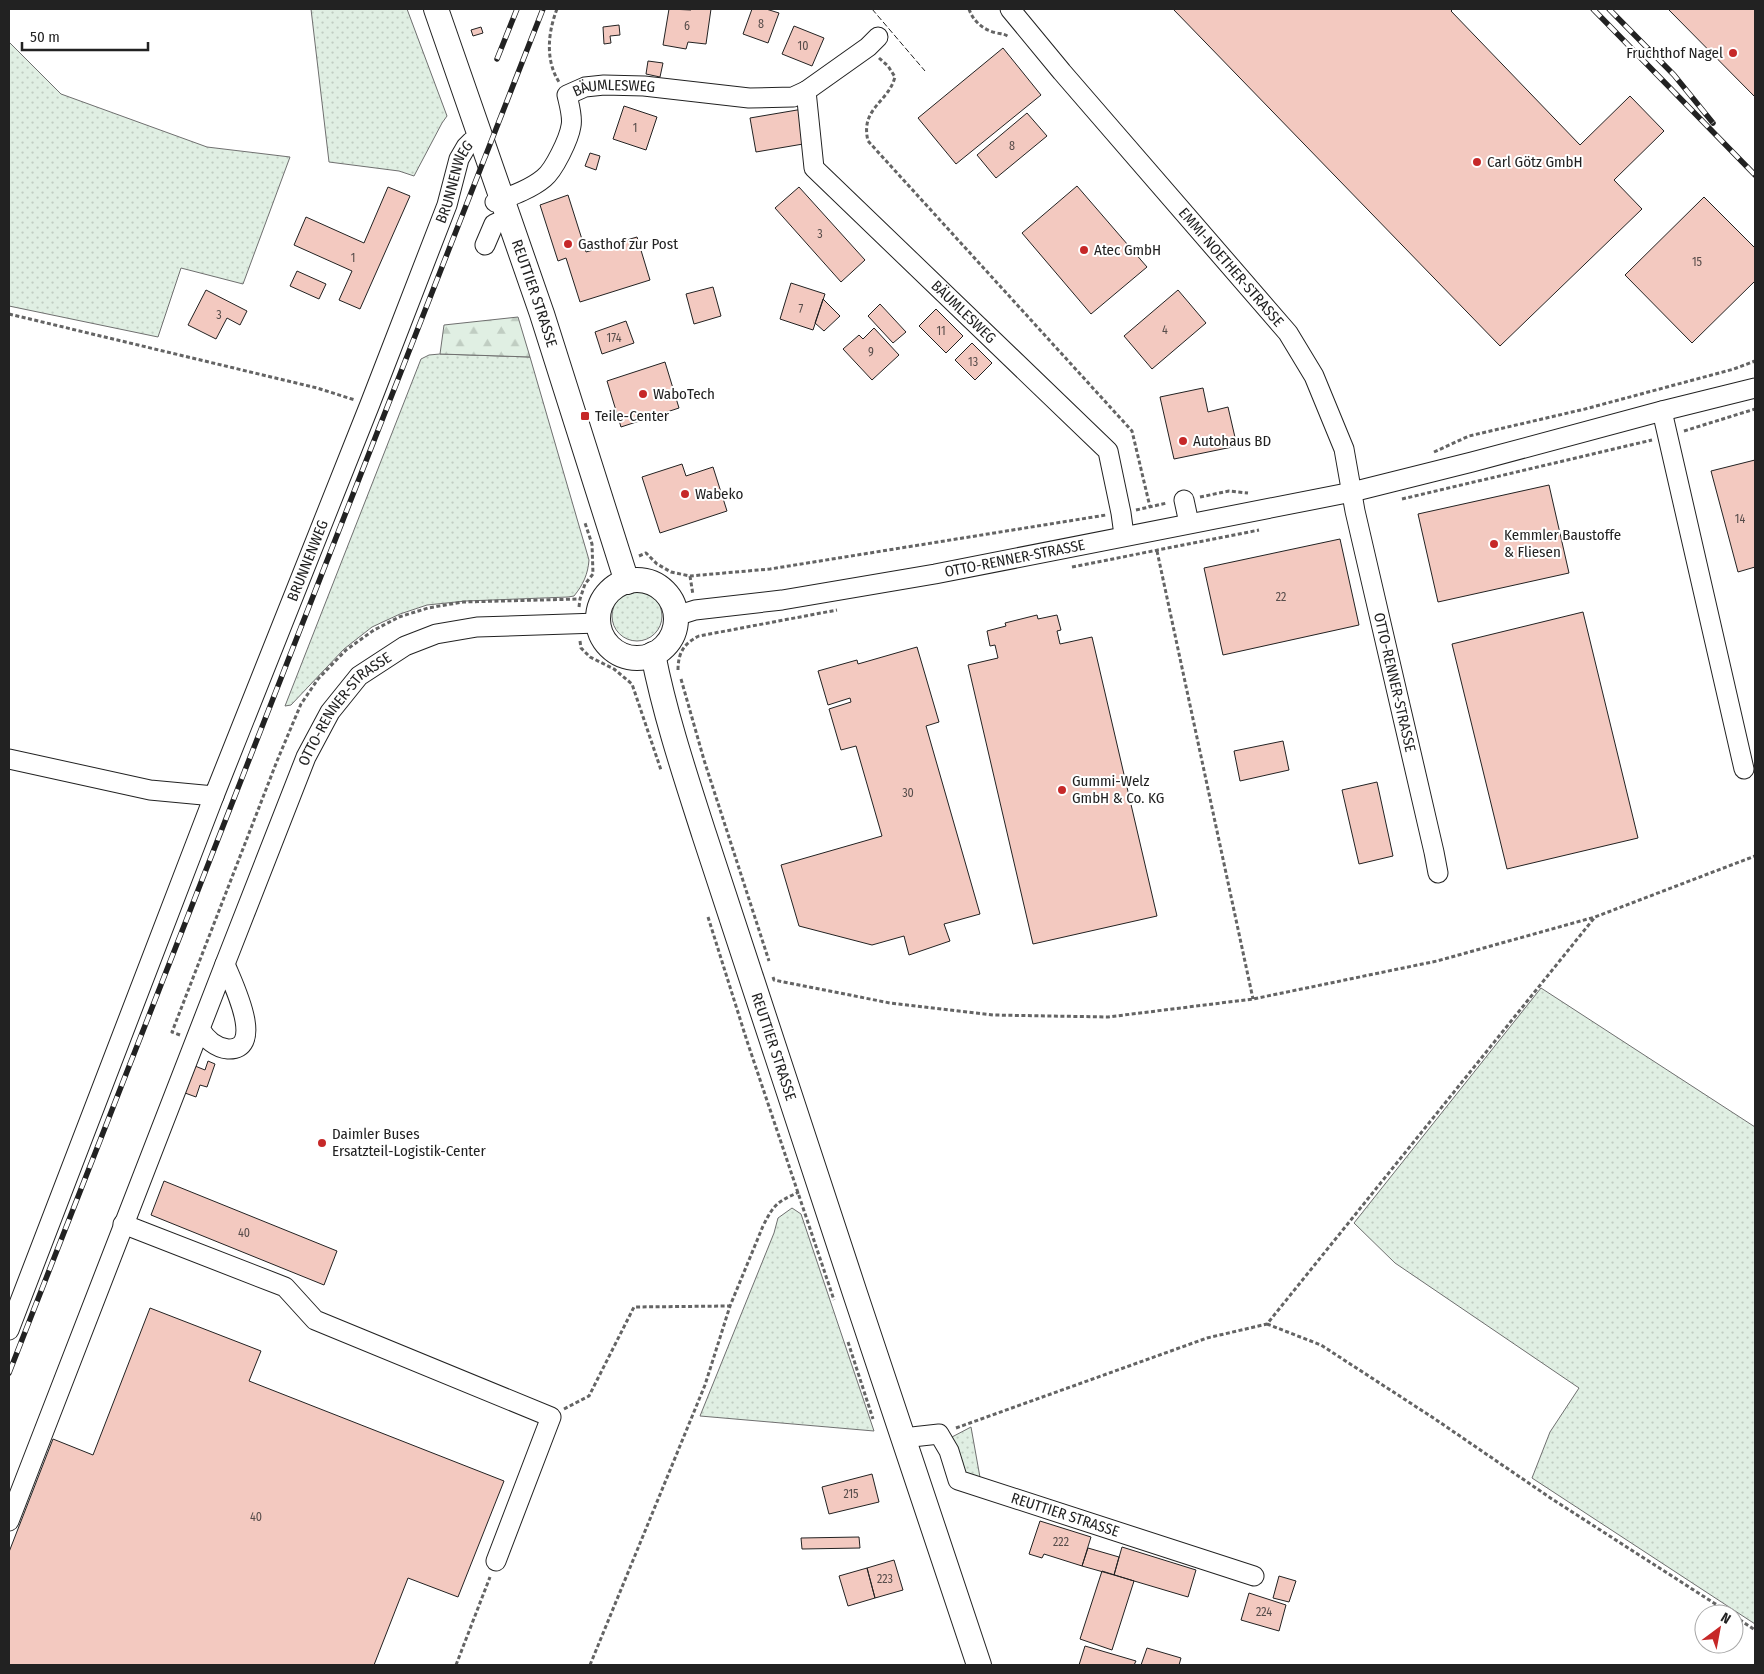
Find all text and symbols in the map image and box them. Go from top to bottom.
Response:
house number: 8 [758,17,764,31]
house number: 6 [684,19,690,33]
scale bar [22,20,149,52]
text: 50 m [30,28,60,46]
house number: 10 [798,39,808,53]
place label: Fruchthof Nagel [1626,44,1723,62]
marker: Fruchthof Nagel [1727,47,1739,59]
street label: BÄUMLESWEG [570,76,656,100]
house number: 1 [633,121,637,135]
street label: BRUNNENWEG [432,137,476,226]
house number: 8 [1009,139,1015,153]
place label: Carl Götz GmbH [1487,153,1583,171]
marker: Carl Götz GmbH [1471,156,1483,168]
street label: EMMI-NOETHER-STRASSE [1175,204,1287,330]
house number: 3 [817,227,823,241]
place label: Gasthof zur Post [578,235,678,253]
street label: REUTTIER STRASSE [508,237,561,350]
marker: Gasthof zur Post [562,238,574,250]
place label: Atec GmbH [1094,241,1161,259]
marker: Atec GmbH [1078,244,1090,256]
house number: 1 [351,251,355,265]
house number: 15 [1692,255,1703,269]
street label: BÄUMLESWEG [927,277,1000,347]
house number: 7 [799,302,804,316]
house number: 3 [216,308,222,322]
house number: 4 [1162,323,1168,337]
house number: 11 [936,324,946,338]
house number: 174 [607,331,622,345]
house number: 9 [868,345,874,359]
house number: 13 [968,355,978,369]
place label: WaboTech [653,385,715,403]
marker: WaboTech [637,388,649,400]
place label: Teile-Center [595,407,670,425]
marker: Teile-Center [579,410,591,422]
place label: Autohaus BD [1193,432,1271,450]
marker: Autohaus BD [1177,435,1189,447]
place label: Wabeko [695,485,743,503]
marker: Wabeko [679,488,691,500]
house number: 14 [1735,512,1745,526]
street label: BRUNNENWEG [283,517,332,604]
place label: Kemmler Baustoffe & Fliesen [1504,526,1621,561]
street label: OTTO-RENNER-STRASSE [943,536,1086,581]
marker: Kemmler Baustoffe & Fliesen [1488,538,1500,550]
house number: 22 [1276,590,1286,604]
street label: OTTO-RENNER-STRASSE [1370,611,1420,754]
street label: OTTO-RENNER-STRASSE [295,648,395,768]
place label: Gummi-Welz GmbH & Co. KG [1072,772,1164,807]
marker: Gummi-Welz GmbH & Co. KG [1056,784,1068,796]
house number: 30 [902,786,914,800]
street label: REUTTIER STRASSE [747,990,800,1103]
place label: Daimler Buses Ersatzteil-Logistik-Center [332,1125,486,1160]
marker: Daimler Buses Ersatzteil-Logistik-Center [316,1137,328,1149]
house number: 40 [238,1226,250,1240]
house number: 215 [843,1487,859,1501]
street label: REUTTIER STRASSE [1009,1489,1122,1541]
house number: 40 [250,1510,262,1524]
house number: 222 [1053,1535,1069,1549]
house number: 223 [877,1572,893,1586]
north arrow [1694,1604,1744,1654]
house number: 224 [1256,1605,1272,1619]
text: N [1718,1609,1734,1628]

